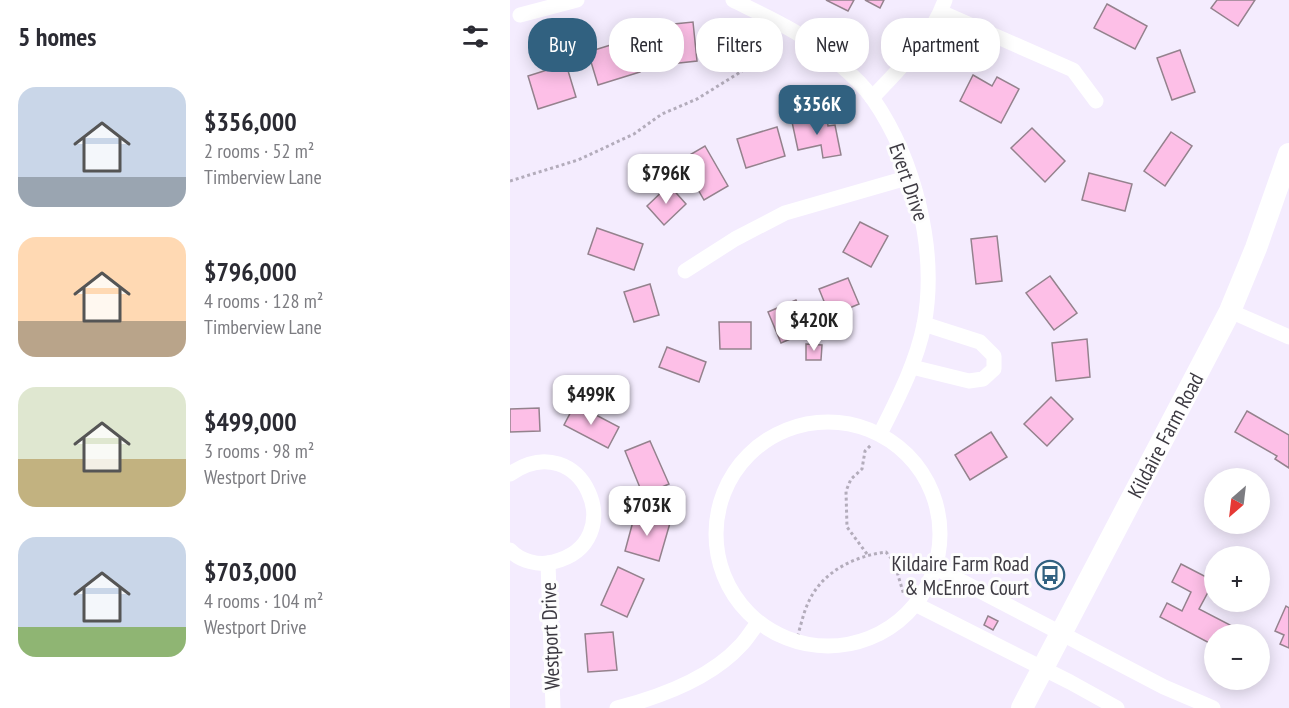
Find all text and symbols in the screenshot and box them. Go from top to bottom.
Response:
chip: Buy [528,18,597,72]
chip: Rent [609,18,684,72]
chip: Filters [696,18,783,72]
chip: New [795,18,869,72]
chip: Apartment [881,18,1000,72]
text: 5 homes [18,20,96,53]
icon: filters [459,20,492,53]
pin: $356K [775,85,859,136]
text: $356K [793,91,841,117]
text: $356,000 [204,105,297,138]
icon: home [66,111,138,183]
text: 2 rooms · 52 m² [204,138,314,164]
street label: Evert Drive [883,140,935,224]
pin: $796K [624,154,708,205]
text: $796K [642,160,690,186]
text: Timberview Lane [204,164,322,190]
text: $796,000 [204,255,297,288]
icon: home [66,261,138,333]
text: 4 rooms · 128 m² [204,288,323,314]
pin: $420K [772,301,856,352]
text: $420K [790,307,838,333]
text: Timberview Lane [204,314,322,340]
street label: Kildaire Farm Road [1121,368,1209,502]
pin: $499K [549,375,633,426]
text: $499K [567,381,615,407]
text: $499,000 [204,405,297,438]
icon: home [66,411,138,483]
text: 3 rooms · 98 m² [204,438,314,464]
text: Westport Drive [204,464,307,490]
north arrow [1204,468,1270,534]
map controls [1204,468,1270,690]
pin: $703K [605,486,689,537]
text: $703K [623,492,671,518]
button: + [1204,546,1270,612]
place label: Kildaire Farm Road & McEnroe Court [891,550,1029,601]
text: $703,000 [204,555,297,588]
bus stop icon: Kildaire Farm Road & McEnroe Court [1034,559,1066,591]
icon: home [66,561,138,633]
street label: Westport Drive [535,582,565,690]
text: 4 rooms · 104 m² [204,588,323,614]
text: Westport Drive [204,614,307,640]
button: − [1204,624,1270,690]

